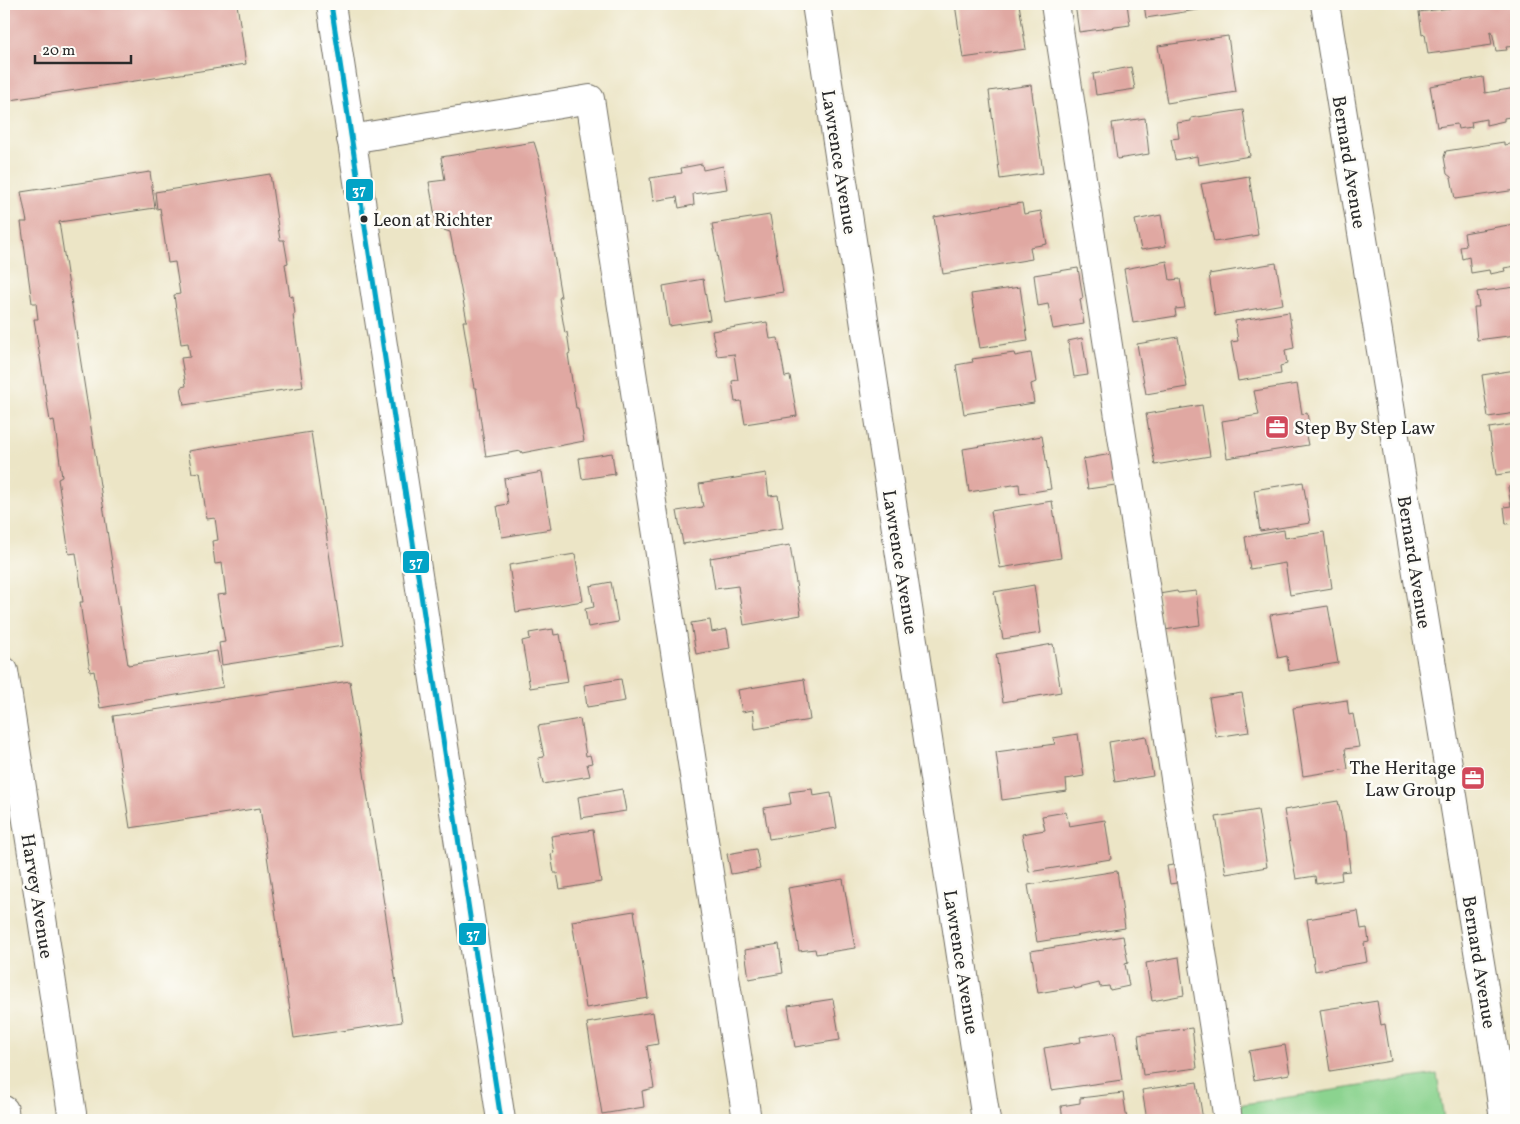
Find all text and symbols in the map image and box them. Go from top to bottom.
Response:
scale bar [35,32,131,64]
text: 20 m [42,41,75,62]
street label: Lawrence Avenue [814,88,862,236]
street label: Bernard Avenue [1325,94,1371,231]
line badge: 37 [345,178,374,202]
text: 37 [352,182,366,201]
place label: Leon at Richter [373,209,493,234]
marker: Leon at Richter [359,214,369,224]
office icon: Step By Step Law [1264,414,1290,440]
place label: Step By Step Law [1294,416,1435,442]
street label: Lawrence Avenue [875,488,923,636]
street label: Bernard Avenue [1390,494,1436,631]
line badge: 37 [402,550,430,574]
text: 37 [409,554,423,573]
place label: The Heritage Law Group [1349,756,1456,804]
office icon: The Heritage Law Group [1460,765,1486,791]
street label: Harvey Avenue [13,832,59,961]
street label: Lawrence Avenue [936,888,984,1036]
street label: Bernard Avenue [1455,894,1501,1031]
line badge: 37 [458,922,487,946]
text: 37 [466,926,480,945]

